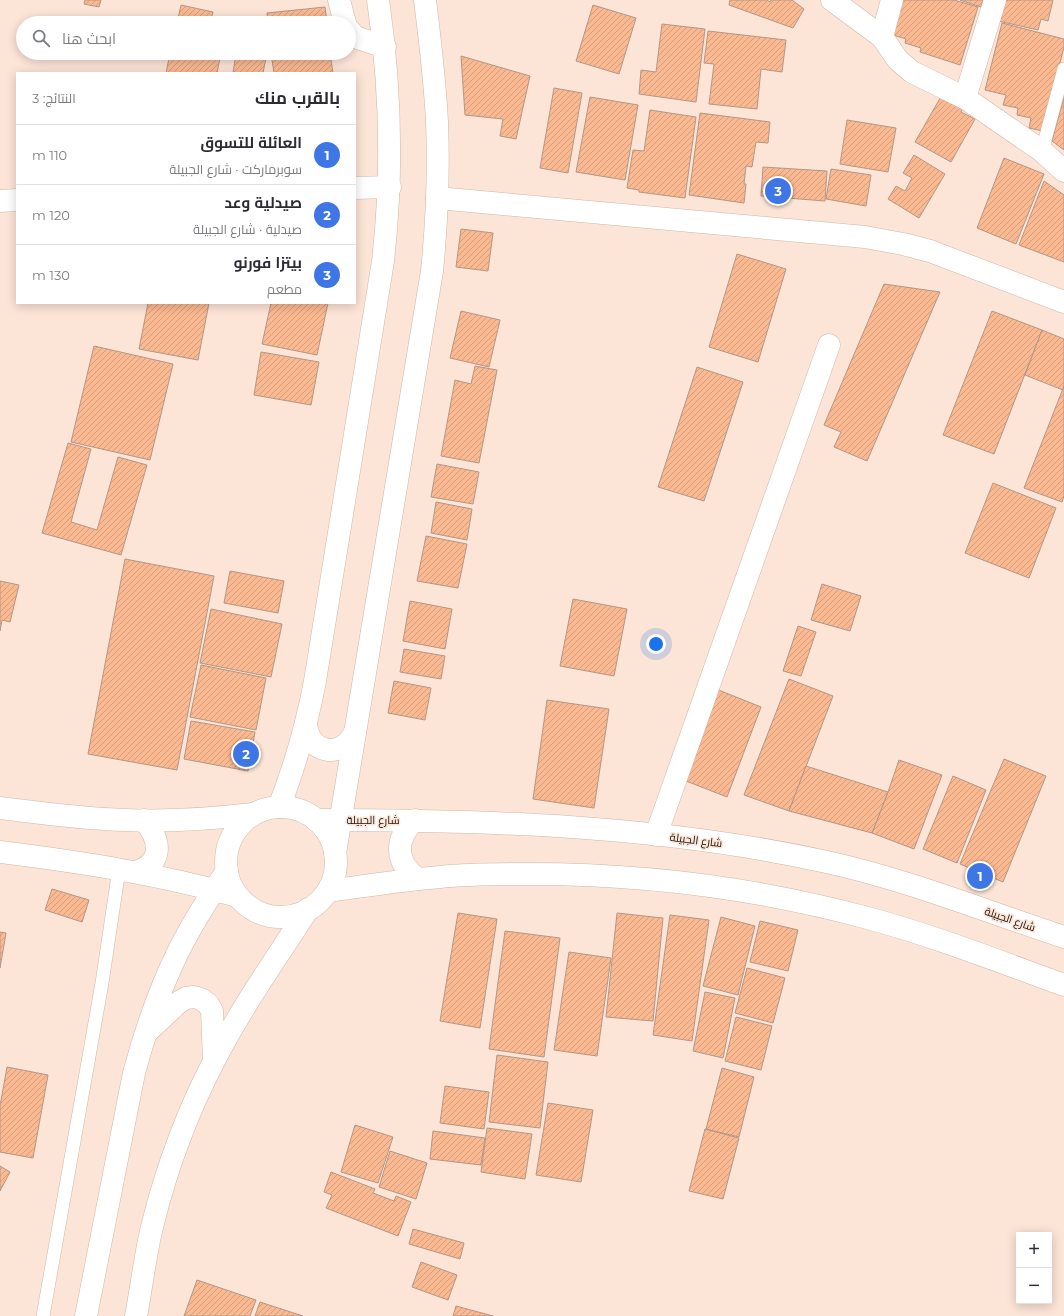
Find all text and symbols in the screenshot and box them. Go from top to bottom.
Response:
search box [16,16,356,60]
icon: search [30,27,52,49]
text: ابحث هنا [62,29,116,48]
text: بالقرب منك [255,88,340,108]
text: النتائج: 3 [32,90,76,106]
text: العائلة للتسوق [201,133,302,152]
text: 110 m [32,147,67,163]
text: 1 [324,147,330,163]
text: سوبرماركت · شارع الجبيلة [169,161,302,177]
pin: 3 [765,176,791,206]
text: صيدلية وعد [225,193,302,212]
text: 120 m [32,207,70,223]
text: 2 [323,207,331,223]
text: صيدلية · شارع الجبيلة [193,221,302,237]
text: بيتزا فورنو [234,253,302,272]
text: 130 m [32,267,70,283]
text: 3 [323,267,331,283]
text: مطعم [267,281,302,297]
your location [646,634,666,654]
pin: 2 [233,739,259,769]
street label: شارع الجبيلة [346,813,400,828]
street label: شارع الجبيلة [669,830,723,851]
pin: 1 [967,861,993,891]
street label: شارع الجبيلة [982,904,1037,935]
map controls [1016,1232,1052,1304]
button: + [1016,1232,1052,1268]
button: − [1016,1268,1052,1304]

